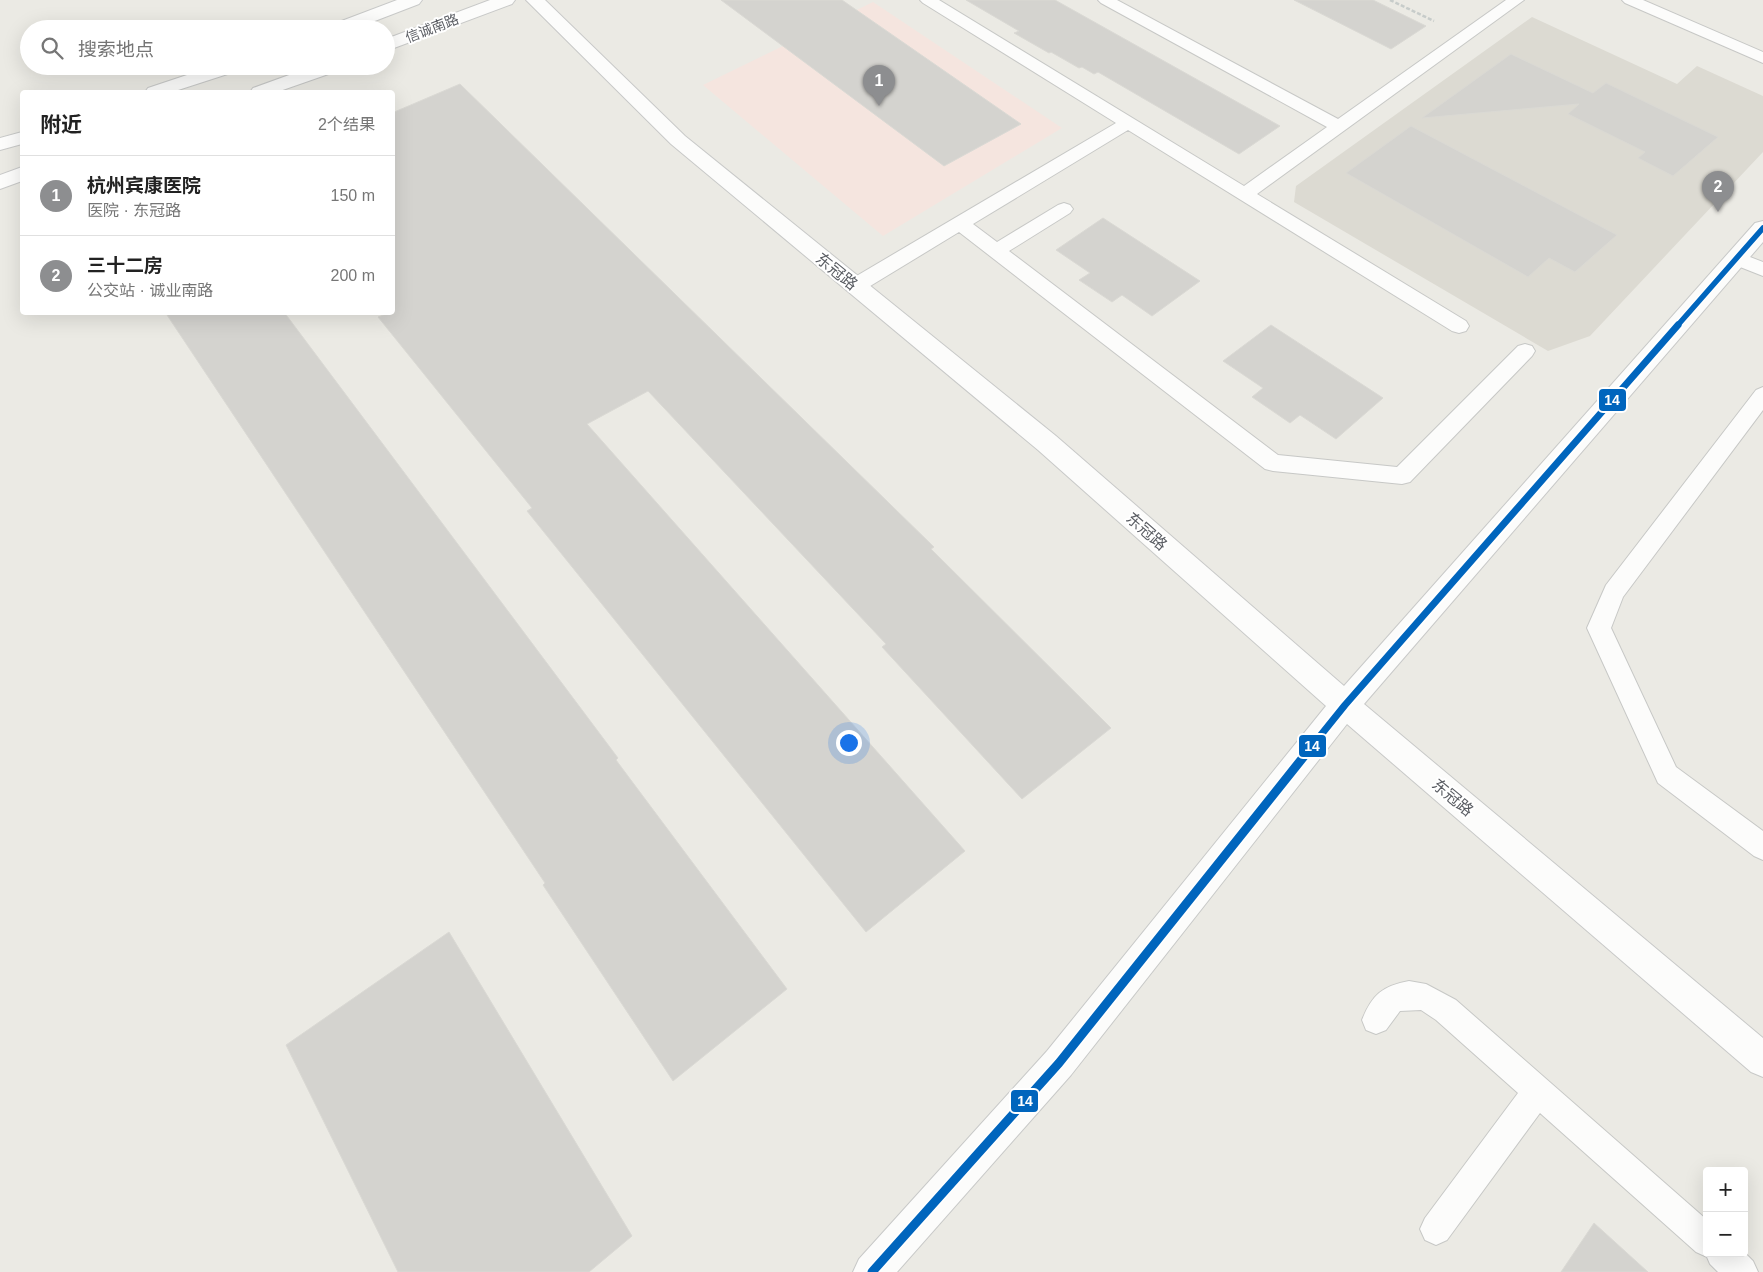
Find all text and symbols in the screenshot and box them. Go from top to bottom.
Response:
street label: 信诚南路 [403,10,461,46]
search box [20,20,395,75]
icon: search [38,34,66,62]
text: 搜索地点 [78,39,154,60]
pin: 1 [863,65,895,106]
text: 附近 [40,113,82,136]
text: 2个结果 [318,116,375,133]
pin: 2 [1702,171,1734,212]
text: 杭州宾康医院 [87,175,201,196]
text: 1 [52,187,60,204]
text: 150 m [331,187,375,204]
text: 医院 · 东冠路 [87,202,181,219]
street label: 东冠路 [813,250,861,293]
text: 三十二房 [87,255,163,276]
text: 2 [52,267,60,284]
text: 200 m [331,267,375,284]
text: 公交站 · 诚业南路 [87,282,213,299]
line badge: 14 [1598,388,1627,412]
text: 14 [1604,392,1620,408]
street label: 东冠路 [1123,509,1170,554]
your location [836,730,862,756]
line badge: 14 [1298,734,1327,758]
text: 14 [1304,738,1320,754]
street label: 东冠路 [1429,775,1477,819]
line badge: 14 [1010,1089,1039,1113]
text: 14 [1017,1093,1033,1109]
map controls [1703,1167,1748,1257]
button: + [1703,1167,1748,1212]
button: − [1703,1212,1748,1257]

